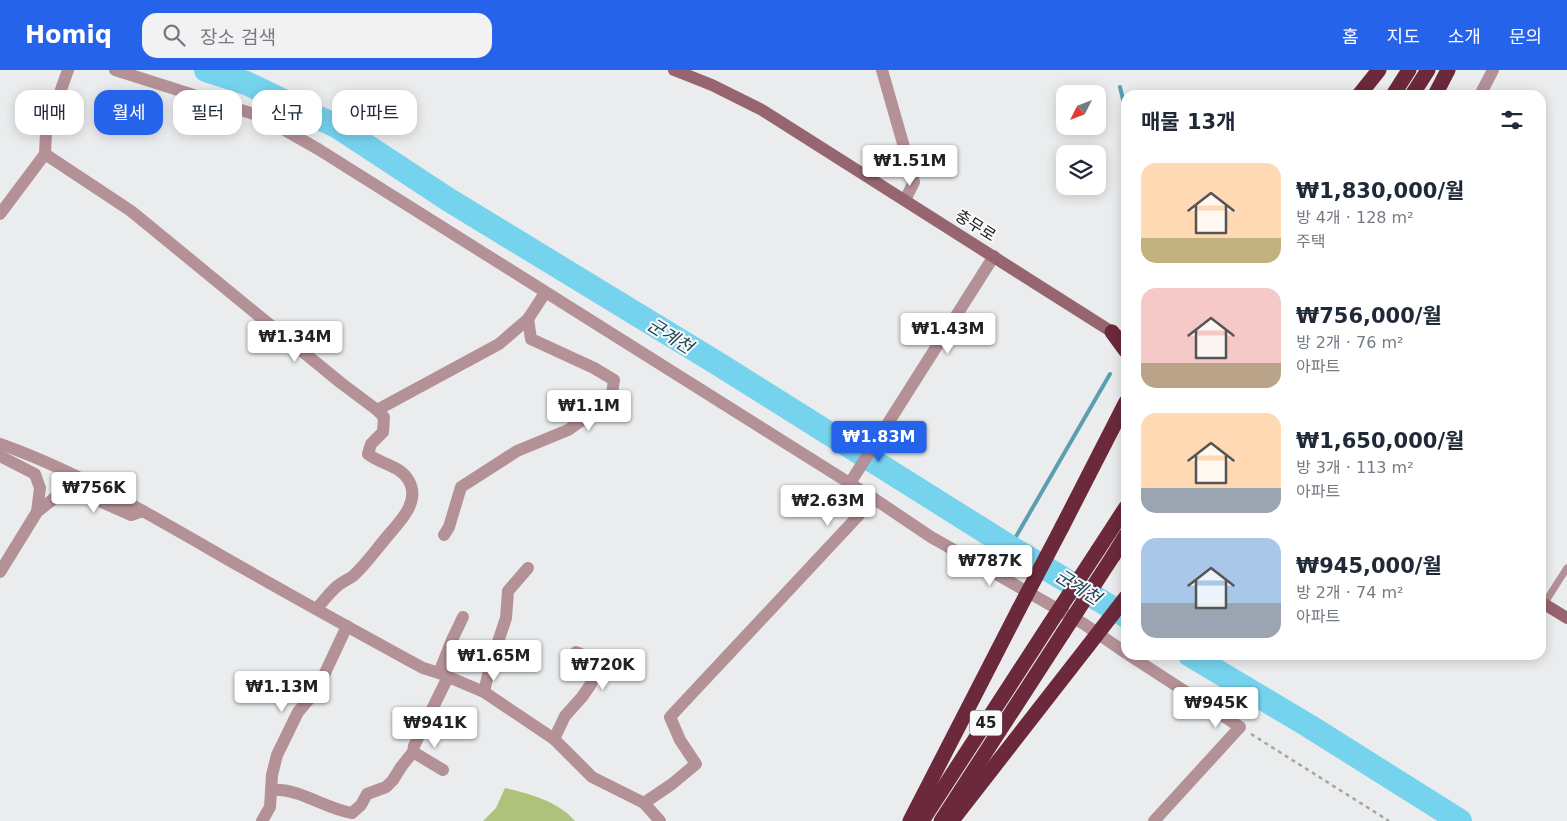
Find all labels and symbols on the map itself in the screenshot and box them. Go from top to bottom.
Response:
north arrow [1056,85,1106,135]
pin: ₩1.51M [869,144,951,187]
street label: 충무로 [952,206,1000,245]
pin: ₩1.43M [907,312,989,355]
water label: 군계천 [644,314,699,359]
pin: ₩1.34M [254,320,336,363]
pin: ₩1.1M [554,390,624,432]
pin: ₩1.83M [838,420,920,463]
pin: ₩756K [59,472,129,514]
pin: ₩2.63M [787,484,869,527]
pin: ₩787K [955,544,1025,587]
water label: 군계천 [1052,565,1107,610]
pin: ₩1.65M [453,640,535,682]
pin: ₩720K [568,648,638,691]
pin: ₩1.13M [241,670,323,713]
pin: ₩945K [1181,686,1251,729]
pin: ₩941K [400,706,470,749]
road number: 45 [970,710,1002,736]

